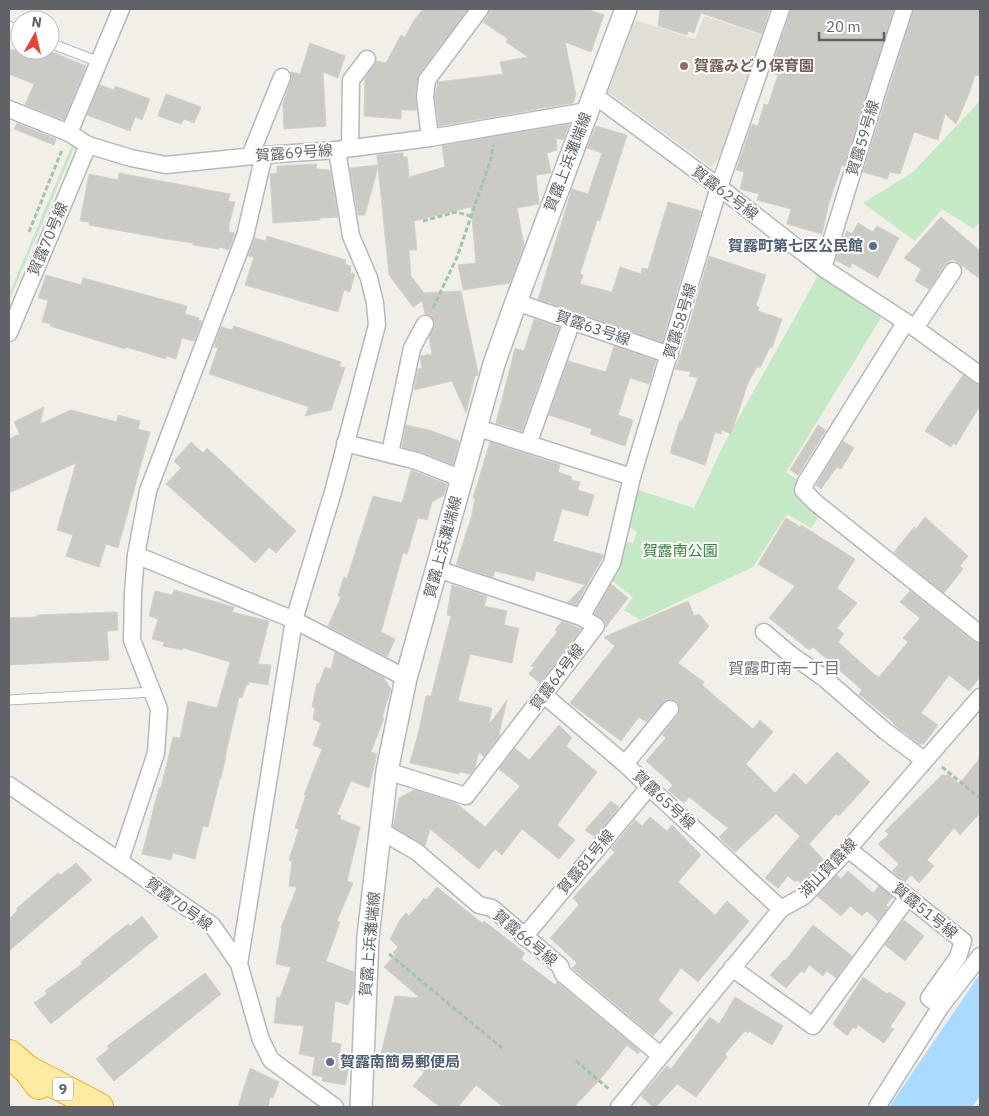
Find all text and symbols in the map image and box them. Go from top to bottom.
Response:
north arrow [10,10,60,60]
scale bar [819,10,884,42]
text: N [31,13,43,32]
text: 20 m [826,17,861,36]
place label: 賀露みどり保育園 [694,56,814,75]
marker: 賀露みどり保育園 [678,60,690,72]
street label: 賀露59号線 [842,98,883,178]
street label: 賀露上浜灘端線 [540,109,595,214]
street label: 賀露69号線 [254,140,334,165]
street label: 賀露62号線 [688,162,762,224]
street label: 賀露70号線 [24,199,72,278]
place label: 賀露町第七区公民館 [728,236,863,255]
marker: 賀露町第七区公民館 [867,240,879,252]
street label: 賀露58号線 [659,281,700,361]
street label: 賀露63号線 [553,306,633,349]
street label: 賀露上浜灘端線 [420,494,465,600]
park label: 賀露南公園 [642,541,718,560]
street label: 賀露64号線 [526,640,588,714]
district label: 賀露町南一丁目 [728,658,840,678]
street label: 賀露65号線 [629,766,699,833]
street label: 賀露81号線 [553,826,618,898]
street label: 湖山賀露線 [795,834,861,901]
street label: 賀露70号線 [142,873,216,934]
street label: 賀露51号線 [889,879,962,943]
street label: 賀露上浜灘端線 [355,891,384,997]
street label: 賀露66号線 [489,905,561,970]
place label: 賀露南簡易郵便局 [340,1052,460,1071]
marker: 賀露南簡易郵便局 [324,1056,336,1068]
road number: 9 [53,1078,73,1100]

